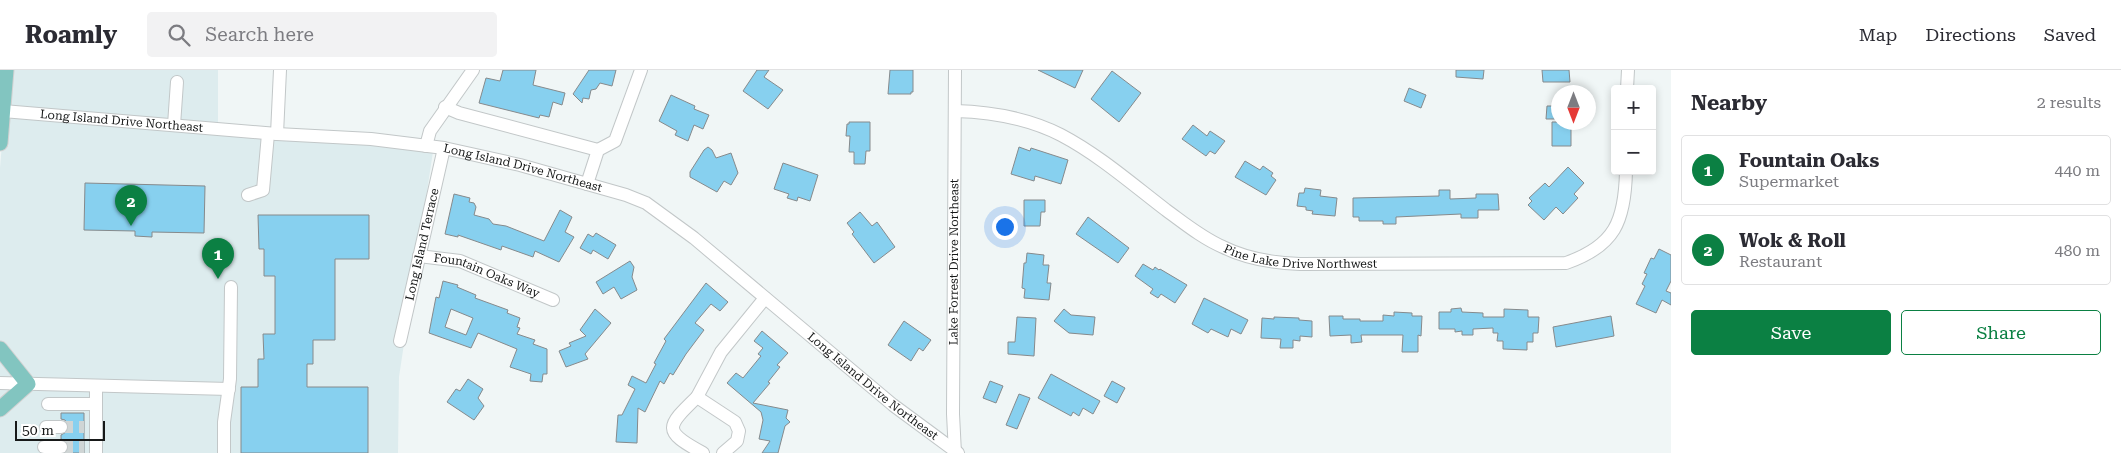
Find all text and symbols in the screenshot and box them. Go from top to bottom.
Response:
search box [147,12,497,57]
text: Roamly [25,21,117,49]
icon: search [165,21,193,49]
text: Search here [205,23,314,46]
text: Map [1859,24,1897,45]
text: Directions [1925,24,2016,45]
text: Saved [2044,24,2096,45]
north arrow [1551,85,1596,130]
map controls [1611,85,1656,175]
button: + [1611,85,1656,130]
text: Nearby [1691,91,1767,115]
text: 2 results [2037,93,2101,112]
street label: Long Island Drive Northeast [40,107,204,135]
button: − [1611,130,1656,175]
street label: Long Island Drive Northeast [442,141,604,195]
text: Fountain Oaks [1739,149,1879,172]
text: 1 [1704,161,1712,180]
text: 440 m [2054,161,2100,180]
text: Supermarket [1739,172,1839,191]
street label: Lake Forrest Drive Northeast [946,178,961,345]
pin: 2 [115,185,147,226]
street label: Long Island Terrace [402,187,442,302]
your location [992,214,1018,240]
text: Wok & Roll [1739,229,1846,252]
pin: 1 [202,238,234,279]
street label: Pine Lake Drive Northwest [1222,241,1378,271]
text: 2 [1704,241,1712,260]
text: 480 m [2054,241,2100,260]
street label: Fountain Oaks Way [433,251,543,301]
text: Restaurant [1739,252,1822,271]
button: Save [1691,310,1891,355]
button: Share [1901,310,2101,355]
street label: Long Island Drive Northeast [805,330,941,443]
scale bar [15,418,105,441]
text: 50 m [22,422,54,438]

